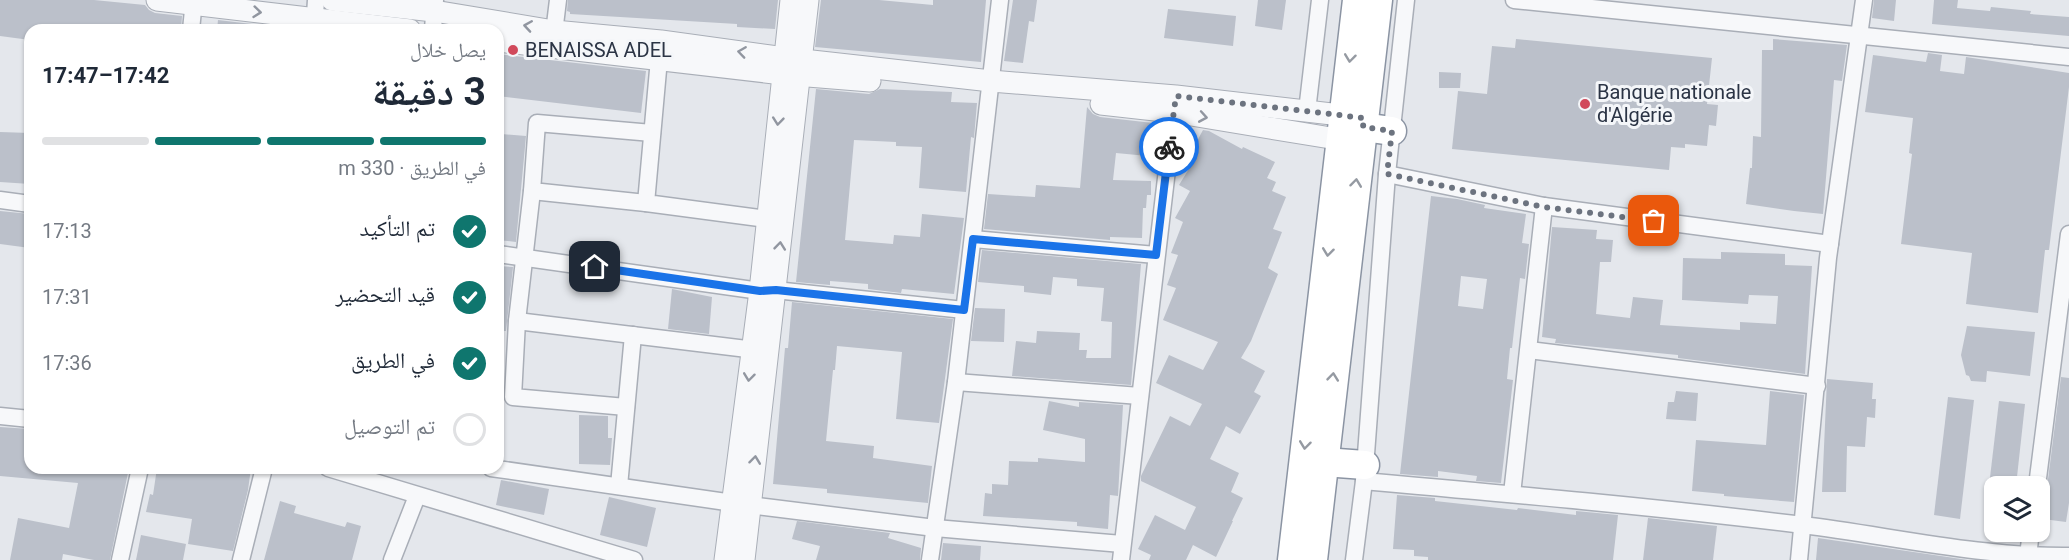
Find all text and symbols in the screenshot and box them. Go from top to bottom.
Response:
one-way arrow [252,5,262,18]
one-way arrow [523,21,533,33]
text: يصل خلال [410,38,486,62]
place label: BENAISSA ADEL [525,38,672,62]
marker: BENAISSA ADEL [506,43,520,57]
one-way arrow [738,47,747,59]
one-way arrow [1344,53,1356,63]
text: 17:42–17:47 [42,63,169,88]
text: 3 دقيقة [372,69,486,115]
place label: Banque nationale d'Algérie [1597,80,1751,127]
marker: Banque nationale d'Algérie [1578,97,1592,111]
one-way arrow [1198,110,1208,123]
one-way arrow [772,116,785,125]
courier [1139,117,1199,177]
icon: bike [1153,131,1186,164]
text: في الطريق · 330 m [338,156,486,180]
one-way arrow [1350,178,1362,188]
pin [1628,195,1679,246]
icon: bag [1637,204,1670,237]
icon: check [453,215,486,248]
text: تم التأكيد [360,216,435,241]
text: 17:13 [42,219,92,243]
pin [569,241,620,292]
one-way arrow [773,241,786,250]
one-way arrow [1322,247,1334,256]
icon: home [578,250,611,283]
icon: check [453,281,486,314]
text: قيد التحضير [336,282,435,307]
text: 17:31 [42,285,92,309]
icon: check [453,347,486,380]
text: في الطريق [351,348,435,373]
text: 17:36 [42,351,92,375]
one-way arrow [1326,372,1339,381]
one-way arrow [743,373,756,382]
text: تم التوصيل [344,414,435,439]
one-way arrow [1299,441,1312,450]
one-way arrow [748,456,761,465]
map controls [1984,476,2050,542]
button: layers [1984,476,2050,542]

